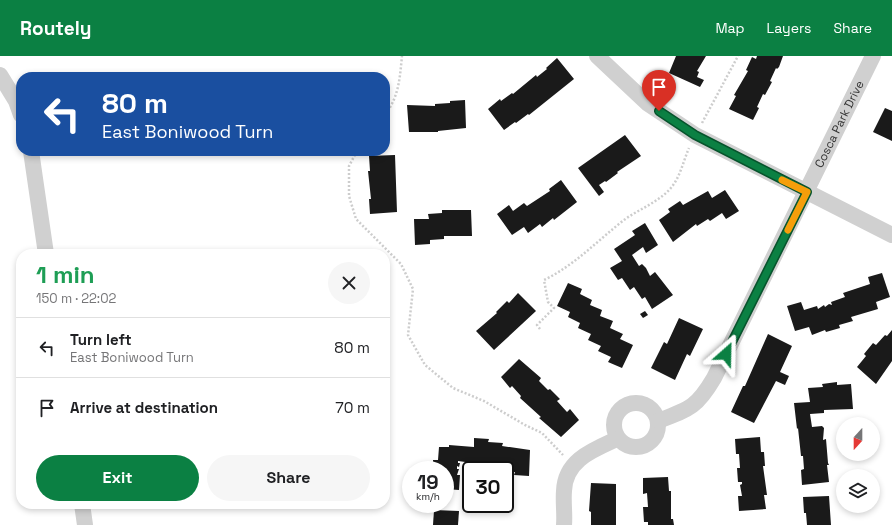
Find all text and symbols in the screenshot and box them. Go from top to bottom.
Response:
text: Routely [20,16,91,41]
text: Map [715,19,745,37]
text: Layers [767,19,811,37]
text: Share [833,19,872,37]
pin [642,70,676,111]
icon: arrive [648,76,670,98]
street label: Cosca Park Drive [811,78,868,171]
text: 80 m [102,85,168,121]
icon: left [36,88,88,140]
text: East Boniwood Turn [102,120,273,143]
text: 1 min [36,259,95,290]
button: close [328,262,370,304]
text: 150 m · 22:02 [36,290,116,307]
text: Turn left [70,330,132,349]
position arrow [705,333,747,375]
icon: left [36,337,58,359]
text: 80 m [334,338,370,357]
text: East Boniwood Turn [70,349,194,366]
icon: arrive [36,397,58,419]
text: Arrive at destination [70,398,218,417]
text: 70 m [335,398,370,417]
north arrow [836,417,880,461]
map controls [836,417,880,513]
button: Exit [36,455,199,501]
button: Share [207,455,370,501]
speed limit sign: 30 [462,461,514,513]
text: 19 [417,469,439,495]
button: layers [836,469,880,513]
text: km/h [416,490,440,503]

